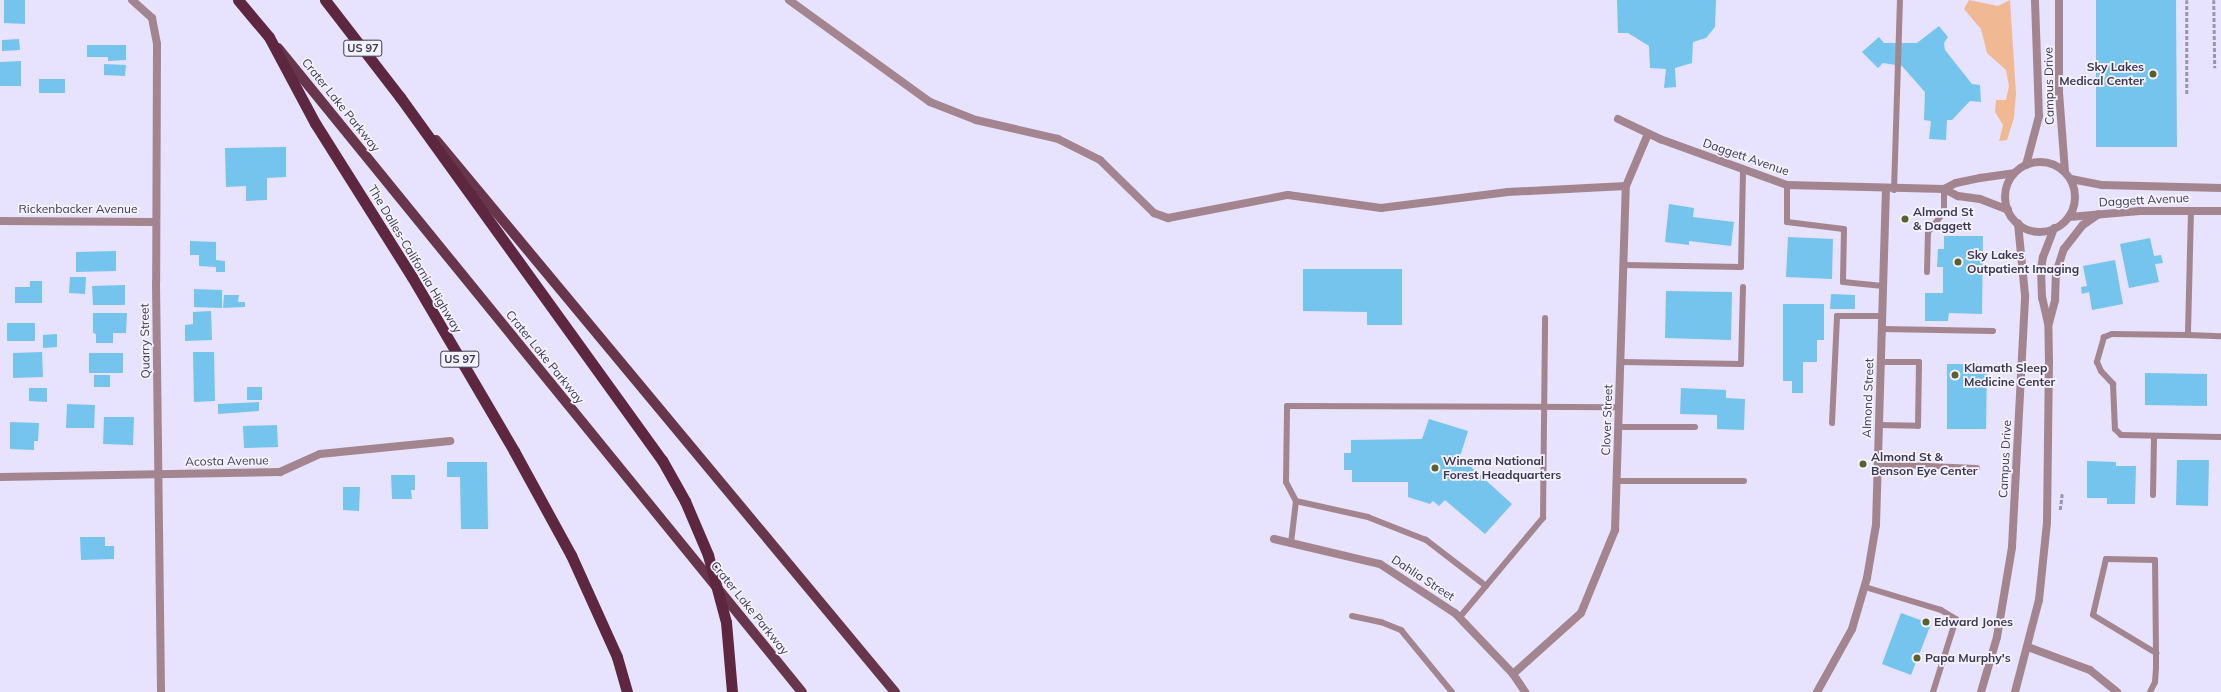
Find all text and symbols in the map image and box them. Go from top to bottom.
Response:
road number: US 97 [343,39,383,57]
street label: Campus Drive [2041,47,2057,125]
street label: Crater Lake Parkway [299,55,383,155]
place label: Sky Lakes Medical Center [2059,60,2144,88]
marker: Sky Lakes Medical Center [2147,68,2159,80]
street label: Daggett Avenue [1701,135,1791,179]
street label: The Dalles-California Highway [365,183,465,335]
street label: Daggett Avenue [2099,190,2189,210]
street label: Rickenbacker Avenue [19,202,137,216]
place label: Almond St & Daggett [1913,205,1973,233]
marker: Almond St & Daggett [1900,214,1910,224]
place label: Sky Lakes Outpatient Imaging [1967,248,2079,276]
marker: Sky Lakes Outpatient Imaging [1952,256,1964,268]
street label: Quarry Street [137,303,153,379]
street label: Crater Lake Parkway [503,307,587,407]
road number: US 97 [440,350,480,368]
street label: Almond Street [1859,358,1877,438]
place label: Klamath Sleep Medicine Center [1964,361,2055,389]
marker: Klamath Sleep Medicine Center [1949,369,1961,381]
street label: Clover Street [1599,384,1615,456]
street label: Campus Drive [1996,420,2014,498]
place label: Almond St & Benson Eye Center [1871,450,1977,478]
street label: Acosta Avenue [185,453,269,469]
place label: Winema National Forest Headquarters [1443,454,1561,482]
marker: Almond St & Benson Eye Center [1858,459,1868,469]
marker: Winema National Forest Headquarters [1430,463,1440,473]
street label: Dahlia Street [1389,552,1457,604]
street label: Crater Lake Parkway [708,558,792,658]
place label: Edward Jones [1934,615,2013,629]
marker: Edward Jones [1921,617,1931,627]
place label: Papa Murphy's [1925,651,2011,665]
marker: Papa Murphy's [1912,653,1922,663]

